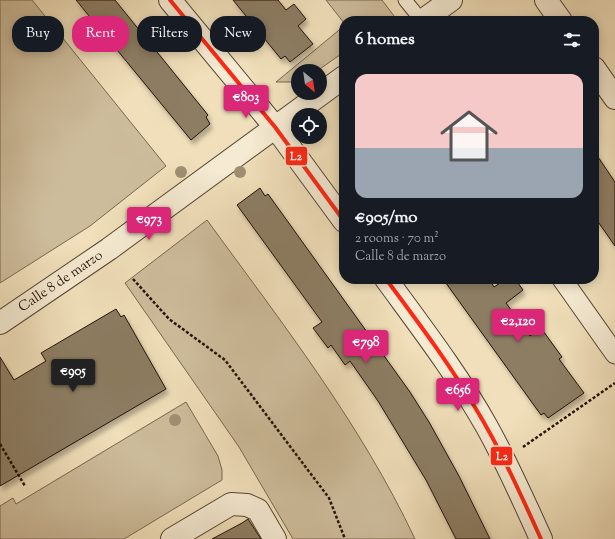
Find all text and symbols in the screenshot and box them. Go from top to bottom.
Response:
chip: Buy [12,16,64,52]
chip: Rent [72,16,129,52]
chip: Filters [137,16,202,52]
chip: New [210,16,266,52]
text: 6 homes [355,28,415,52]
icon: filters [561,29,583,51]
north arrow [291,64,327,100]
map controls [291,64,327,144]
pin: €803 [222,85,270,119]
text: €803 [233,89,259,107]
icon: home [433,100,505,172]
button: locate [291,108,327,144]
line badge: L2 [285,146,308,166]
text: L2 [289,149,303,165]
text: €905/mo [355,206,418,230]
pin: €973 [125,207,173,241]
text: €973 [136,211,162,229]
text: 2 rooms · 70 m² [355,230,439,248]
street label: Calle 8 de marzo [15,246,108,318]
text: Calle 8 de marzo [355,248,446,266]
pin: €2,120 [485,309,551,343]
text: €2,120 [501,313,535,331]
pin: €798 [342,330,390,364]
text: €798 [352,334,380,352]
pin: €905 [49,359,97,393]
text: €905 [60,363,86,381]
pin: €656 [434,378,482,412]
text: €656 [445,382,471,400]
line badge: L2 [490,446,513,466]
text: L2 [495,449,509,465]

